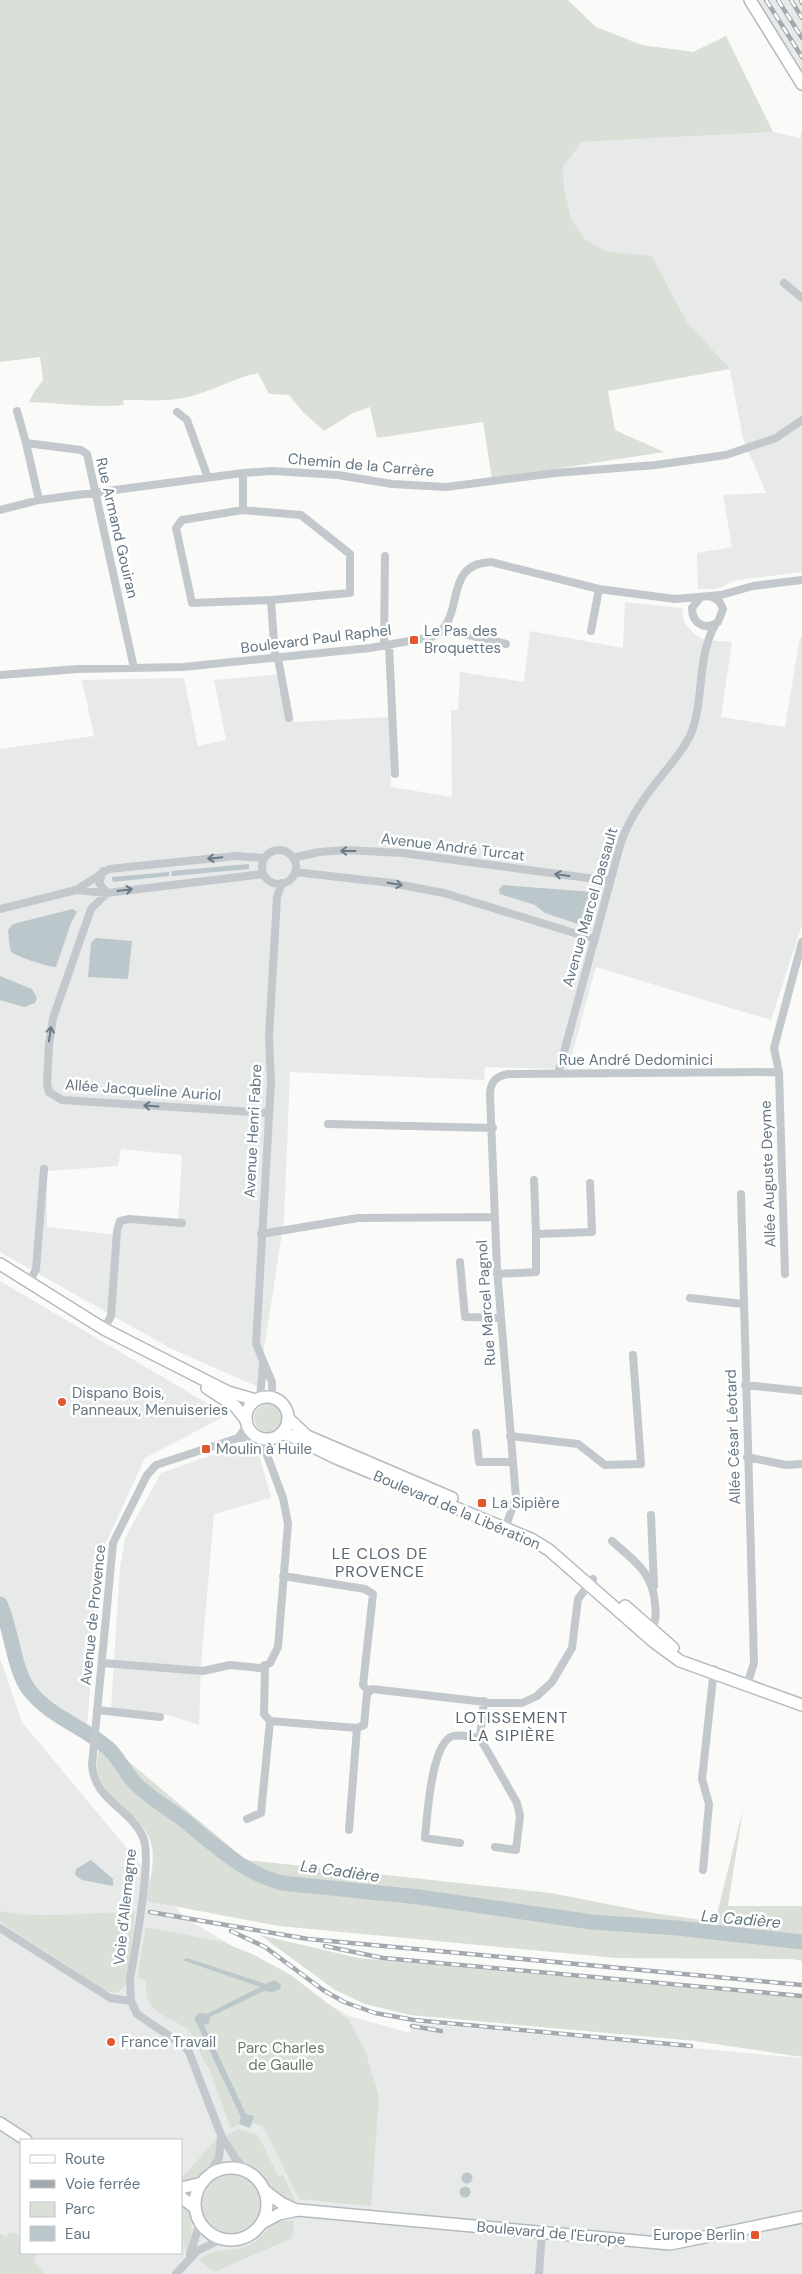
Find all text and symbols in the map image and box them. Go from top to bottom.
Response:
street label: Chemin de la Carrère [287,449,435,481]
street label: Rue Armand Gouiran [91,456,143,600]
street label: Boulevard Paul Raphel [240,620,392,658]
place label: Le Pas des Broquettes [424,621,501,658]
marker: Le Pas des Broquettes [408,634,420,646]
street label: Avenue Marcel Dassault [558,825,622,989]
street label: Avenue André Turcat [380,828,526,866]
one-way arrow [341,846,357,856]
one-way arrow [208,853,224,863]
one-way arrow [554,869,570,879]
one-way arrow [387,879,403,889]
one-way arrow [116,885,132,895]
one-way arrow [46,1027,56,1043]
street label: Rue André Dedominici [559,1050,713,1070]
street label: Avenue Henri Fabre [239,1063,267,1199]
street label: Allée Jacqueline Auriol [64,1075,222,1105]
street label: Allée Auguste Deyme [755,1100,781,1248]
one-way arrow [143,1101,159,1110]
street label: Rue Marcel Pagnol [472,1239,500,1367]
street label: Allée César Léotard [721,1369,745,1505]
place label: Dispano Bois, Panneaux, Menuiseries [72,1383,228,1420]
marker: Dispano Bois, Panneaux, Menuiseries [56,1396,68,1408]
place label: Moulin à Huile [216,1439,312,1459]
marker: Moulin à Huile [200,1443,212,1455]
street label: Boulevard de la Libération [370,1466,544,1554]
place label: La Sipière [492,1493,560,1513]
marker: La Sipière [476,1497,488,1509]
district label: LE CLOS DE PROVENCE [332,1543,428,1582]
street label: Avenue de Provence [76,1544,110,1686]
district label: LOTISSEMENT LA SIPIÈRE [455,1707,569,1746]
street label: Voie d'Allemagne [109,1848,141,1966]
water label: La Cadière [299,1855,381,1887]
water label: La Cadière [700,1905,782,1933]
place label: France Travail [121,2032,216,2052]
marker: France Travail [105,2036,117,2048]
park label: Parc Charles de Gaulle [238,2038,324,2075]
legend [20,2139,182,2254]
text: Route [65,2149,105,2169]
text: Voie ferrée [65,2174,140,2194]
text: Parc [65,2199,95,2219]
street label: Boulevard de l'Europe [476,2217,626,2249]
text: Eau [65,2224,90,2244]
place label: Europe Berlin [653,2225,745,2245]
marker: Europe Berlin [749,2229,761,2241]

